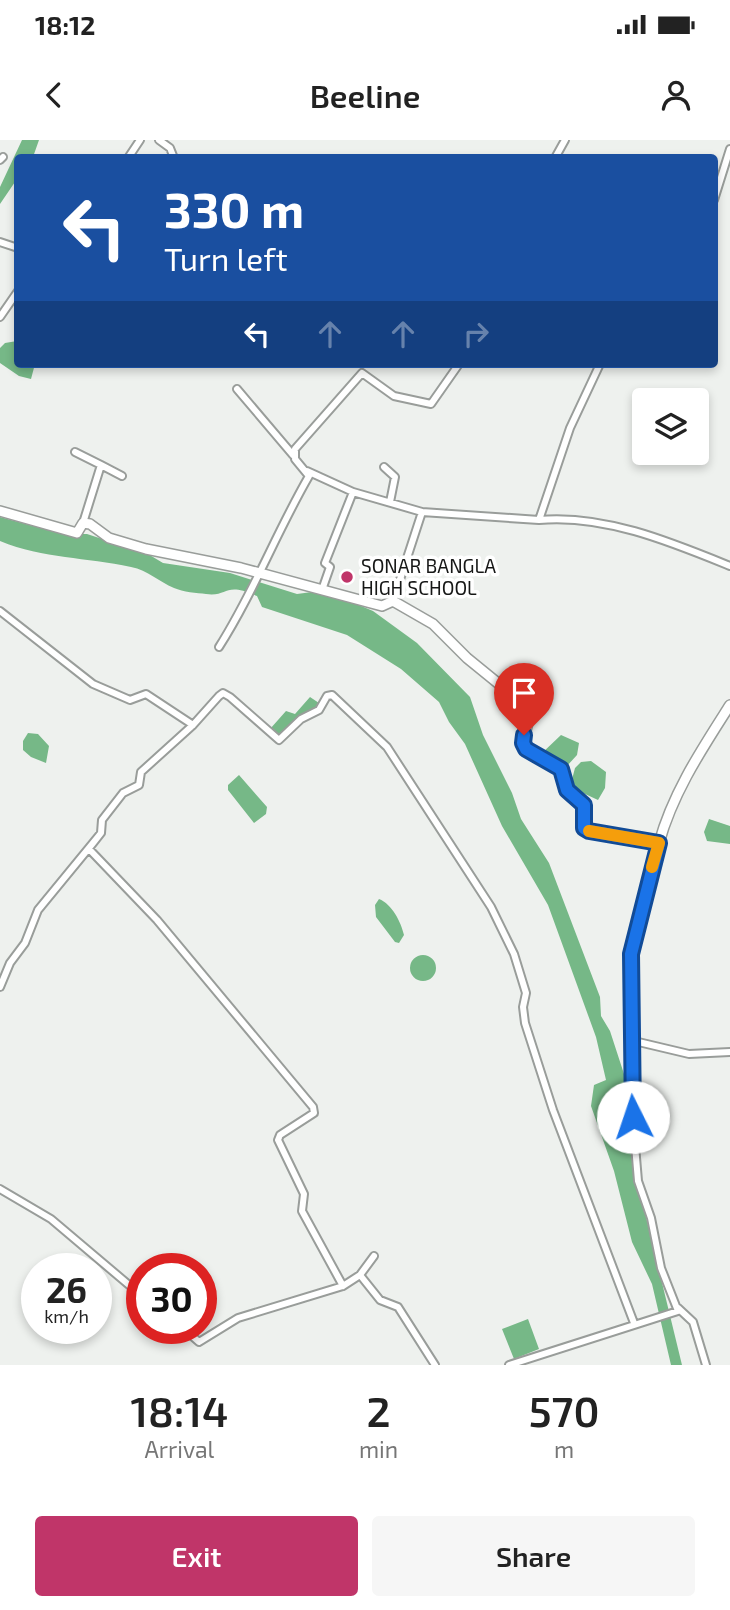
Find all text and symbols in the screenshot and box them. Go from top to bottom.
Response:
text: 18:12 [35,9,95,40]
icon: back [35,76,73,114]
text: Beeline [310,76,420,114]
icon: person [657,76,695,114]
text: 330 m [164,179,304,238]
icon: left [49,182,140,273]
text: Turn left [164,239,288,277]
icon: left [238,315,276,353]
icon: ahead [311,315,349,353]
icon: ahead [384,315,422,353]
icon: right [457,315,495,353]
map controls [632,388,709,465]
button: layers [632,388,709,465]
place label: SONAR BANGLA HIGH SCHOOL [361,554,496,599]
marker: SONAR BANGLA HIGH SCHOOL [339,569,355,585]
pin [494,663,554,735]
icon: arrive [505,674,543,712]
position arrow [596,1080,670,1154]
speed limit sign: 30 [126,1253,217,1344]
text: 26 [46,1268,87,1310]
text: km/h [44,1305,89,1327]
text: 18:14 [131,1385,228,1435]
text: 2 [366,1385,391,1435]
text: 570 [529,1385,599,1435]
text: Arrival [144,1435,214,1463]
text: min [359,1435,398,1463]
text: m [554,1435,574,1463]
button: Exit [35,1516,358,1596]
button: Share [372,1516,695,1596]

